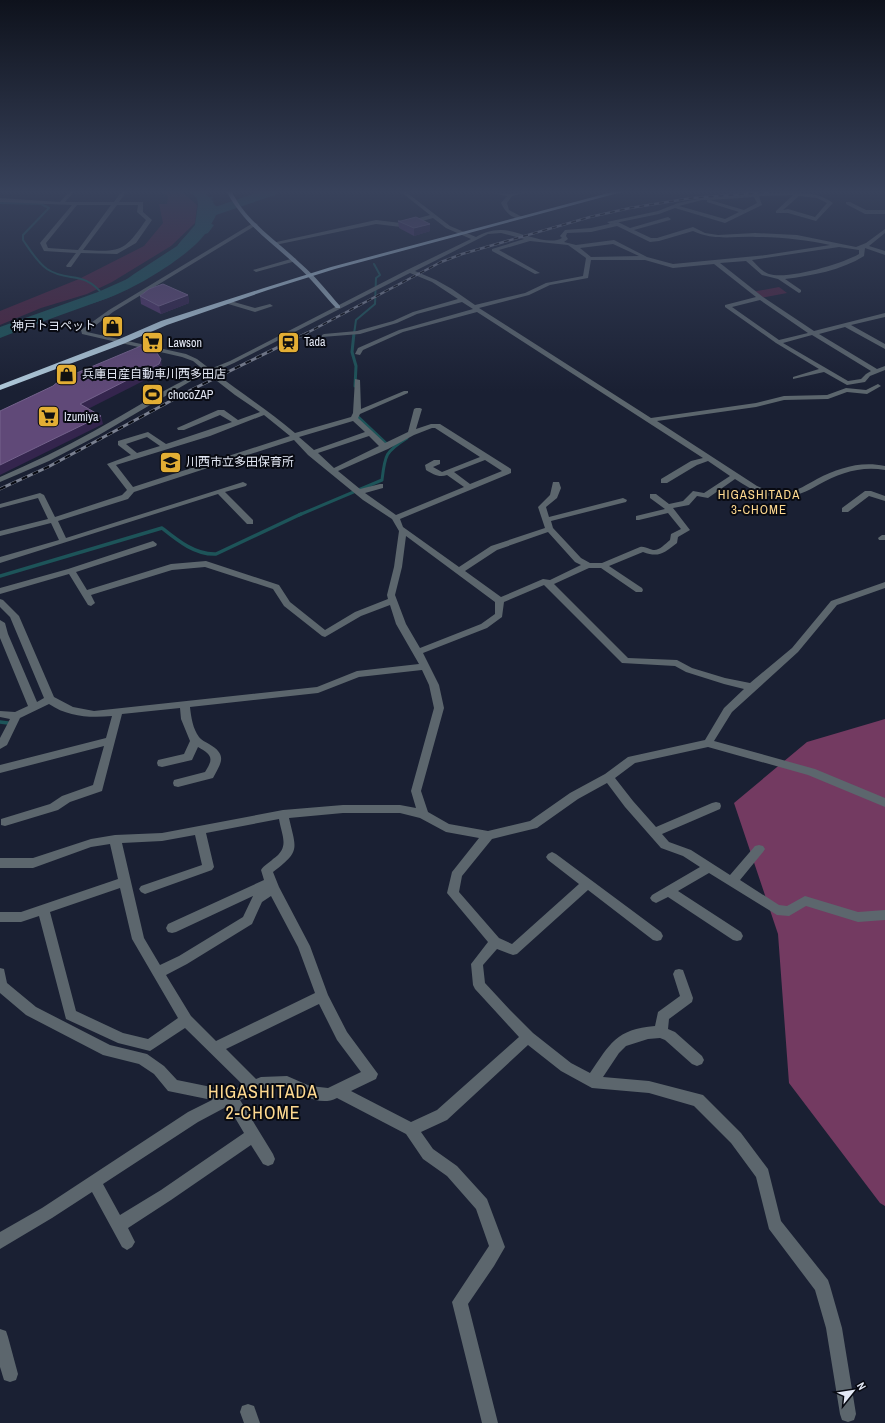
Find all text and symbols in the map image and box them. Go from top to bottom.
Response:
shop icon: 神戸トヨペット [99,313,125,339]
place label: 神戸トヨペット [12,318,96,334]
station icon: Tada [275,329,301,355]
supermarket icon: Lawson [140,330,166,356]
place label: Tada [304,334,326,350]
place label: Lawson [168,335,202,351]
shop icon: 兵庫日産自動車川西多田店 [53,361,79,387]
place label: 兵庫日産自動車川西多田店 [82,366,226,382]
sports icon: chocoZAP [139,382,165,408]
place label: chocoZAP [168,387,214,403]
supermarket icon: Izumiya [36,404,62,430]
place label: Izumiya [64,409,99,425]
school or university icon: 川西市立多田保育所 [157,449,183,475]
place label: 川西市立多田保育所 [186,454,294,470]
district label: HIGASHITADA 3-CHOME [718,486,800,518]
district label: HIGASHITADA 2-CHOME [208,1079,318,1125]
north arrow [833,1371,873,1411]
text: N [854,1380,869,1392]

